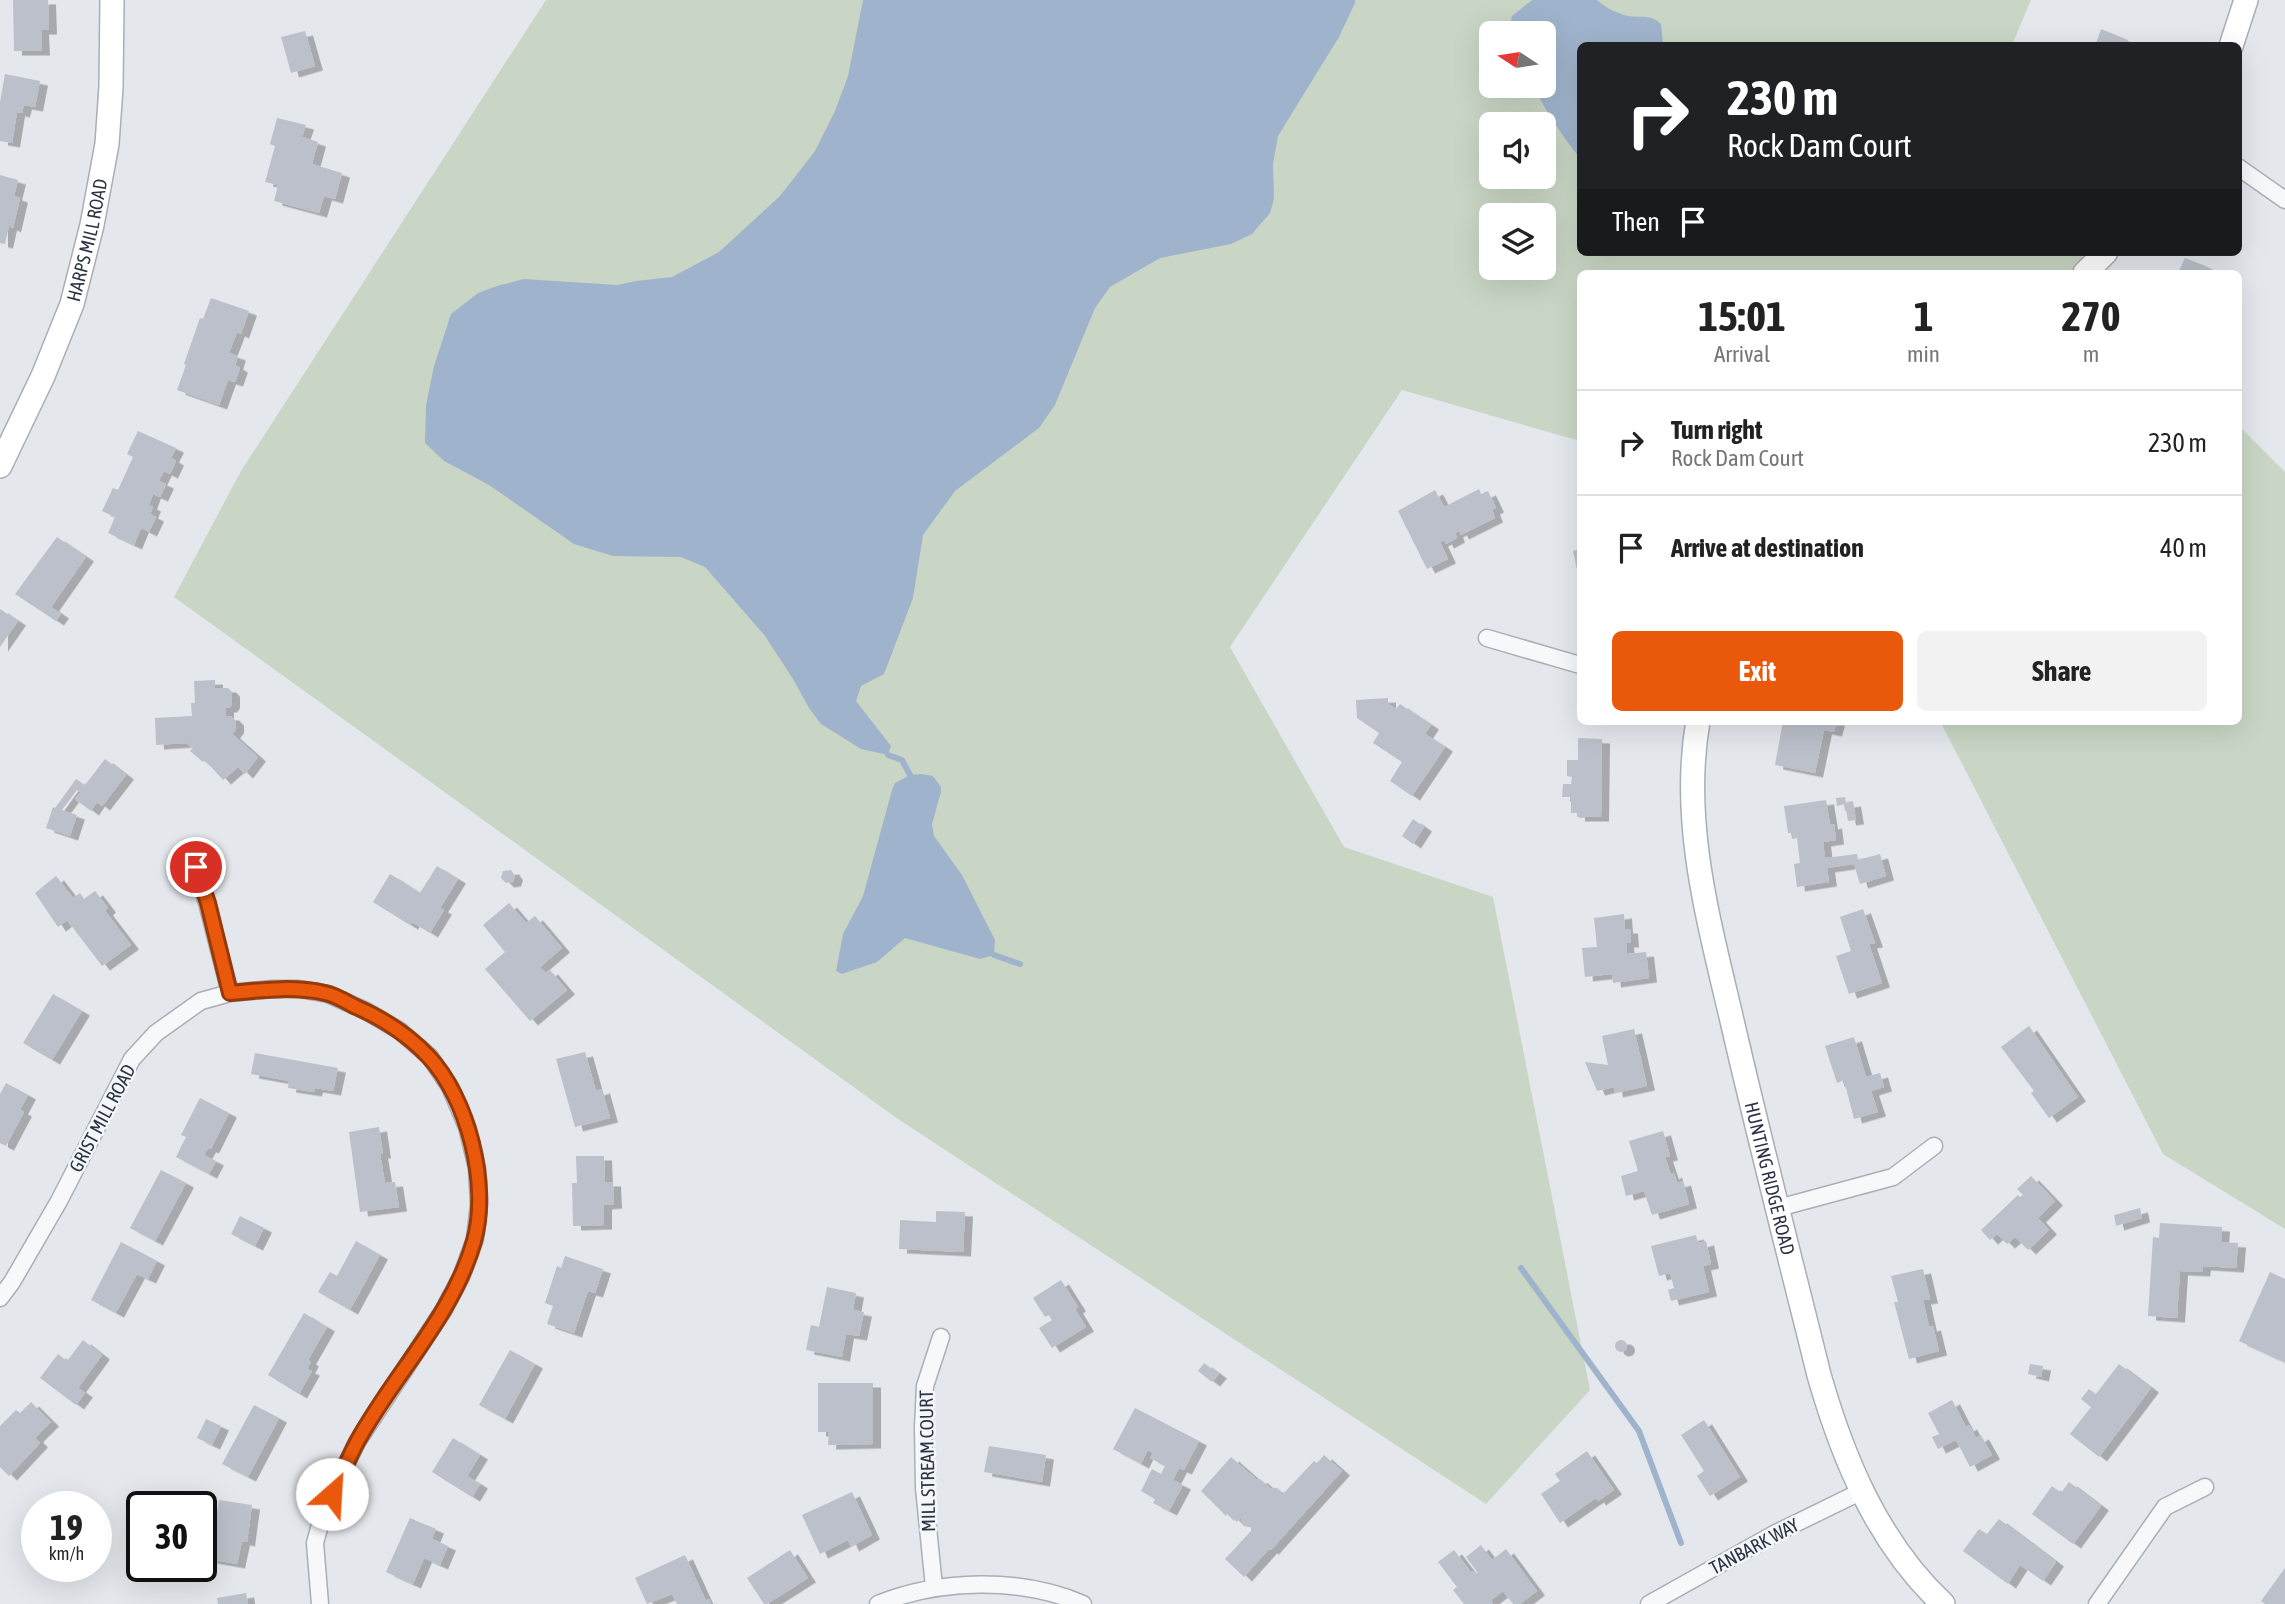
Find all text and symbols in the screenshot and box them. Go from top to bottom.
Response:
north arrow [1479,21,1556,98]
map controls [1479,21,1556,280]
text: 230 m [1727,69,1838,125]
icon: right [1612,70,1703,161]
button: sound [1479,112,1556,189]
text: Rock Dam Court [1727,127,1912,164]
street label: HARPS MILL ROAD [62,177,111,304]
button: layers [1479,203,1556,280]
icon: arrive [1674,203,1712,241]
text: Then [1612,207,1660,237]
text: 15:01 [1698,292,1786,340]
text: 1 [1914,292,1933,340]
text: 270 [2061,292,2121,340]
text: Arrival [1714,341,1770,367]
text: min [1907,341,1940,367]
text: m [2083,341,2099,367]
text: Turn right [1671,415,1762,445]
icon: right [1612,424,1650,462]
text: 230 m [2148,428,2207,458]
text: Rock Dam Court [1671,445,1804,471]
icon: arrive [1612,529,1650,567]
text: Arrive at destination [1671,533,1864,563]
text: 40 m [2160,533,2207,563]
button: Exit [1612,631,1903,711]
button: Share [1917,631,2207,711]
pin [166,837,226,897]
icon: arrive [177,848,215,886]
street label: GRIST MILL ROAD [64,1060,140,1176]
street label: HUNTING RIDGE ROAD [1741,1100,1800,1257]
street label: MILL STREAM COURT [915,1389,939,1532]
position arrow [295,1457,369,1531]
speed limit sign: 30 [126,1491,217,1582]
text: 19 [50,1507,83,1547]
street label: TANBARK WAY [1706,1513,1803,1579]
text: km/h [49,1543,84,1564]

